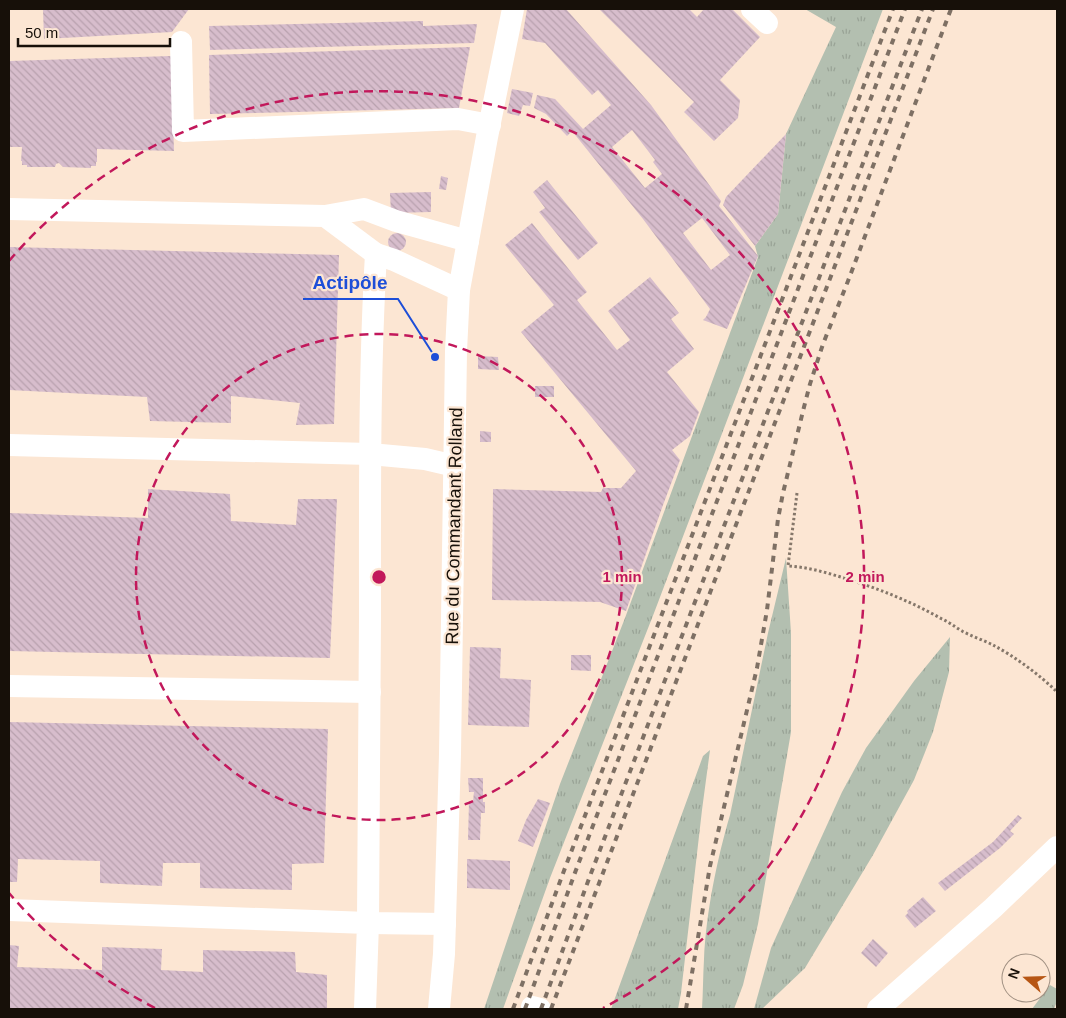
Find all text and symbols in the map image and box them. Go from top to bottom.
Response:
scale bar [18,15,170,47]
text: 50 m [25,24,58,41]
callout: Actipôle [303,265,398,299]
text: Actipôle [313,272,387,293]
street label: Rue du Commandant Rolland [442,407,466,645]
centre of rings [370,568,388,586]
text: 1 min [602,568,642,585]
text: 2 min [845,568,885,585]
north arrow [1001,953,1051,1003]
text: N [1005,966,1023,981]

